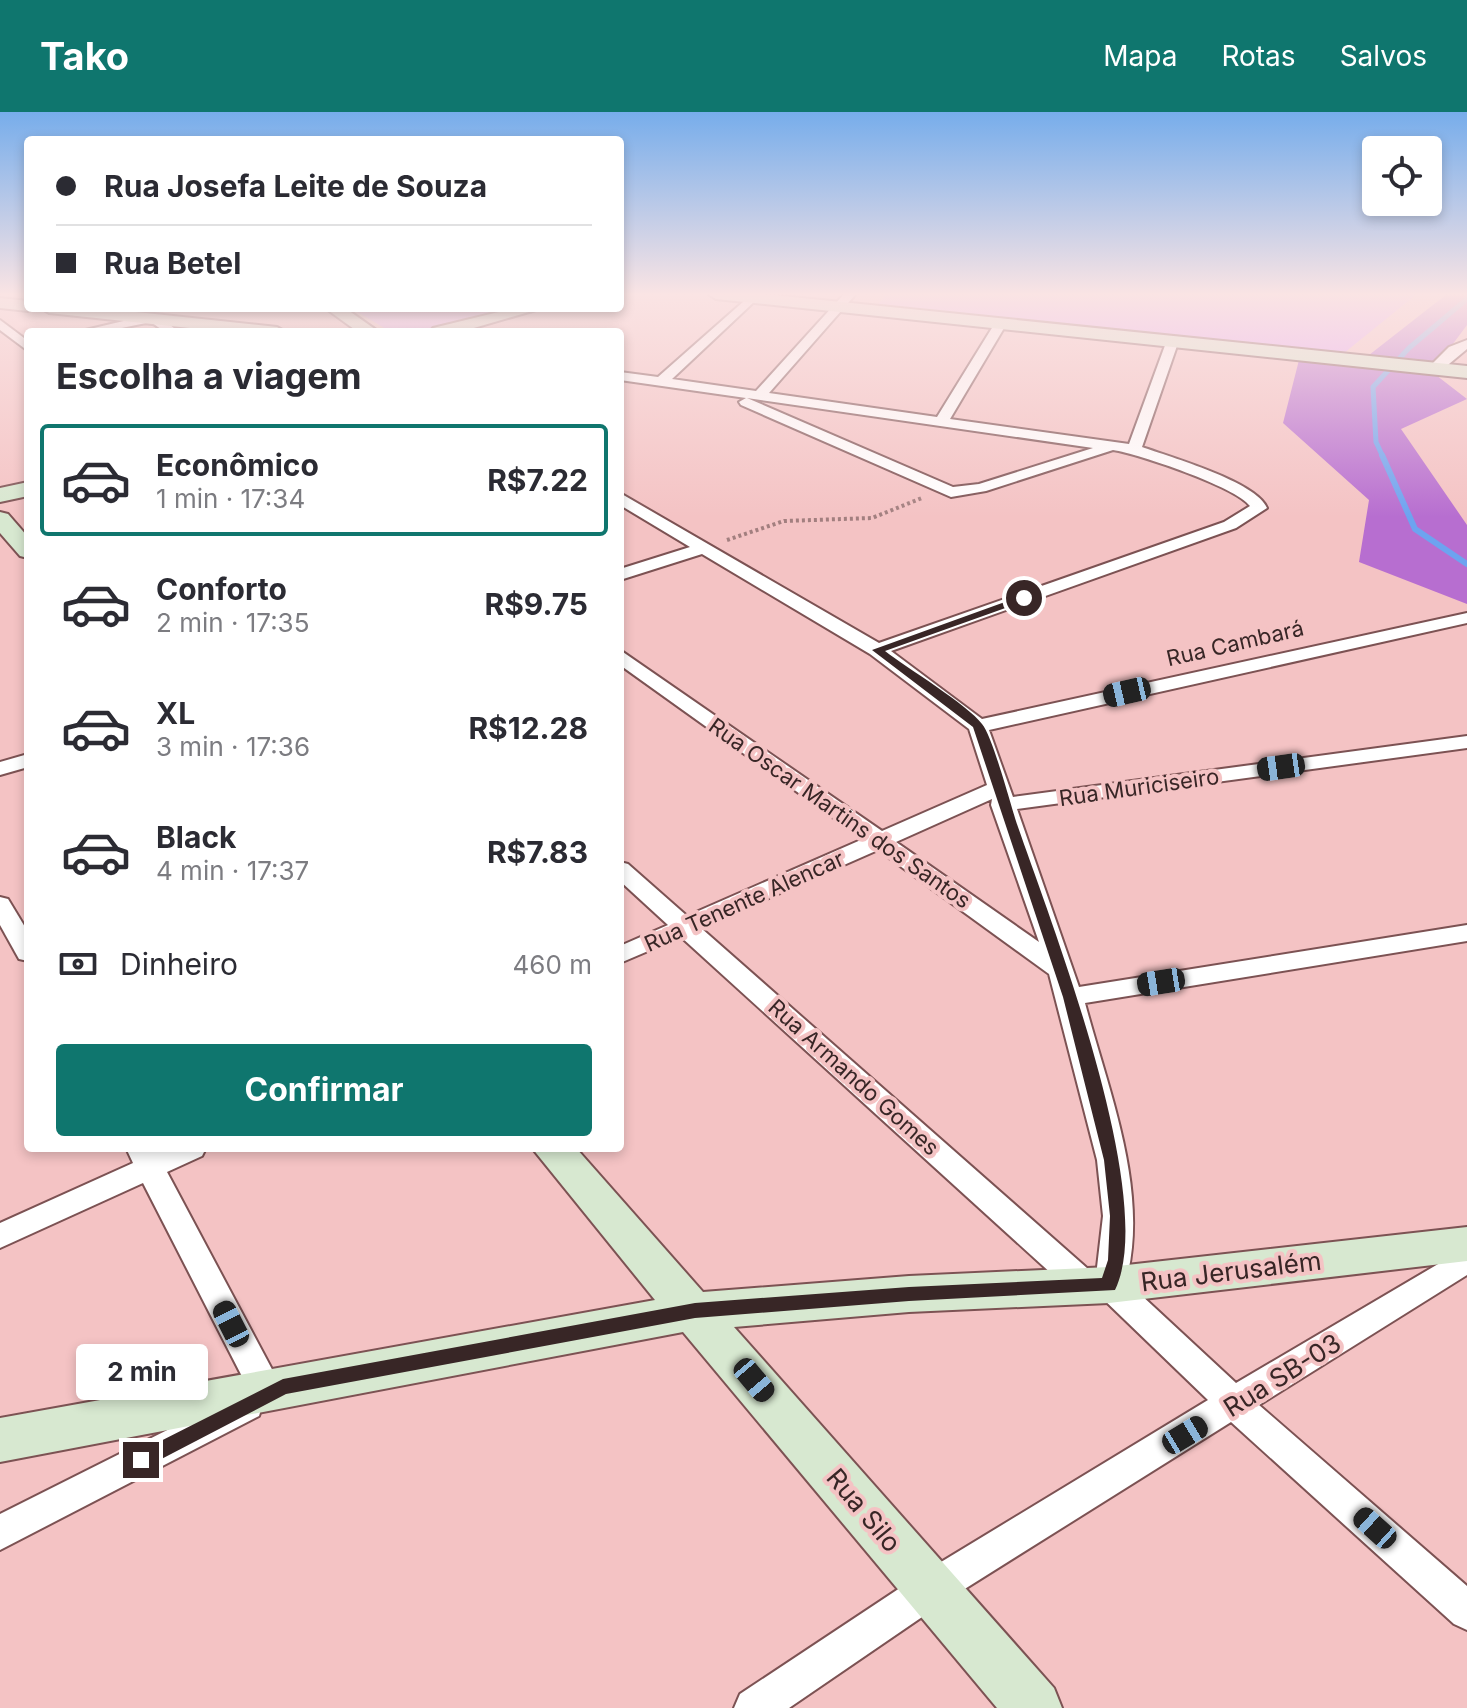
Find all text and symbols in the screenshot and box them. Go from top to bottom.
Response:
text: Tako [40,33,129,79]
text: Mapa [1103,39,1177,73]
text: Rotas [1221,39,1296,73]
text: Salvos [1340,39,1427,73]
map controls [1362,136,1442,216]
button: locate [1362,136,1442,216]
text: Rua Josefa Leite de Souza [104,168,487,204]
text: Rua Betel [104,245,241,281]
text: Escolha a viagem [56,354,362,398]
icon: car [60,444,132,516]
text: Econômico [156,447,319,483]
text: R$7.22 [487,462,588,498]
text: 1 min · 17:34 [156,483,305,514]
icon: car [60,568,132,640]
text: Conforto [156,571,287,607]
route start [1006,580,1042,616]
text: R$9.75 [484,586,588,622]
text: 2 min · 17:35 [156,607,310,638]
street label: Rua Cambará [1164,615,1306,671]
car [1101,675,1153,709]
icon: car [60,692,132,764]
text: XL [156,695,195,731]
text: R$12.28 [468,710,588,746]
street label: Rua Oscar Martins dos Santos [704,712,976,914]
text: 3 min · 17:36 [156,731,310,762]
car [1256,752,1306,782]
street label: Rua Muriciseiro [1057,763,1221,811]
icon: car [60,816,132,888]
text: Black [156,819,236,855]
text: R$7.83 [487,834,588,870]
street label: Rua Tenente Alencar [640,845,848,957]
text: 4 min · 17:37 [156,855,309,886]
icon: cash [56,942,100,986]
text: Dinheiro [120,946,238,982]
text: 460 m [513,949,592,980]
car [1135,966,1187,998]
street label: Rua Armando Gomes [763,994,945,1160]
button: Confirmar [56,1044,592,1136]
street label: Rua Jerusalém [1139,1245,1323,1297]
car [209,1297,253,1351]
street label: Rua SB-03 [1218,1327,1346,1423]
callout: 2 min [75,1344,207,1400]
car [729,1354,779,1406]
text: 2 min [107,1356,177,1387]
car [1158,1412,1212,1458]
route end [123,1442,159,1478]
street label: Rua Silo [820,1462,908,1558]
car [1349,1503,1401,1553]

